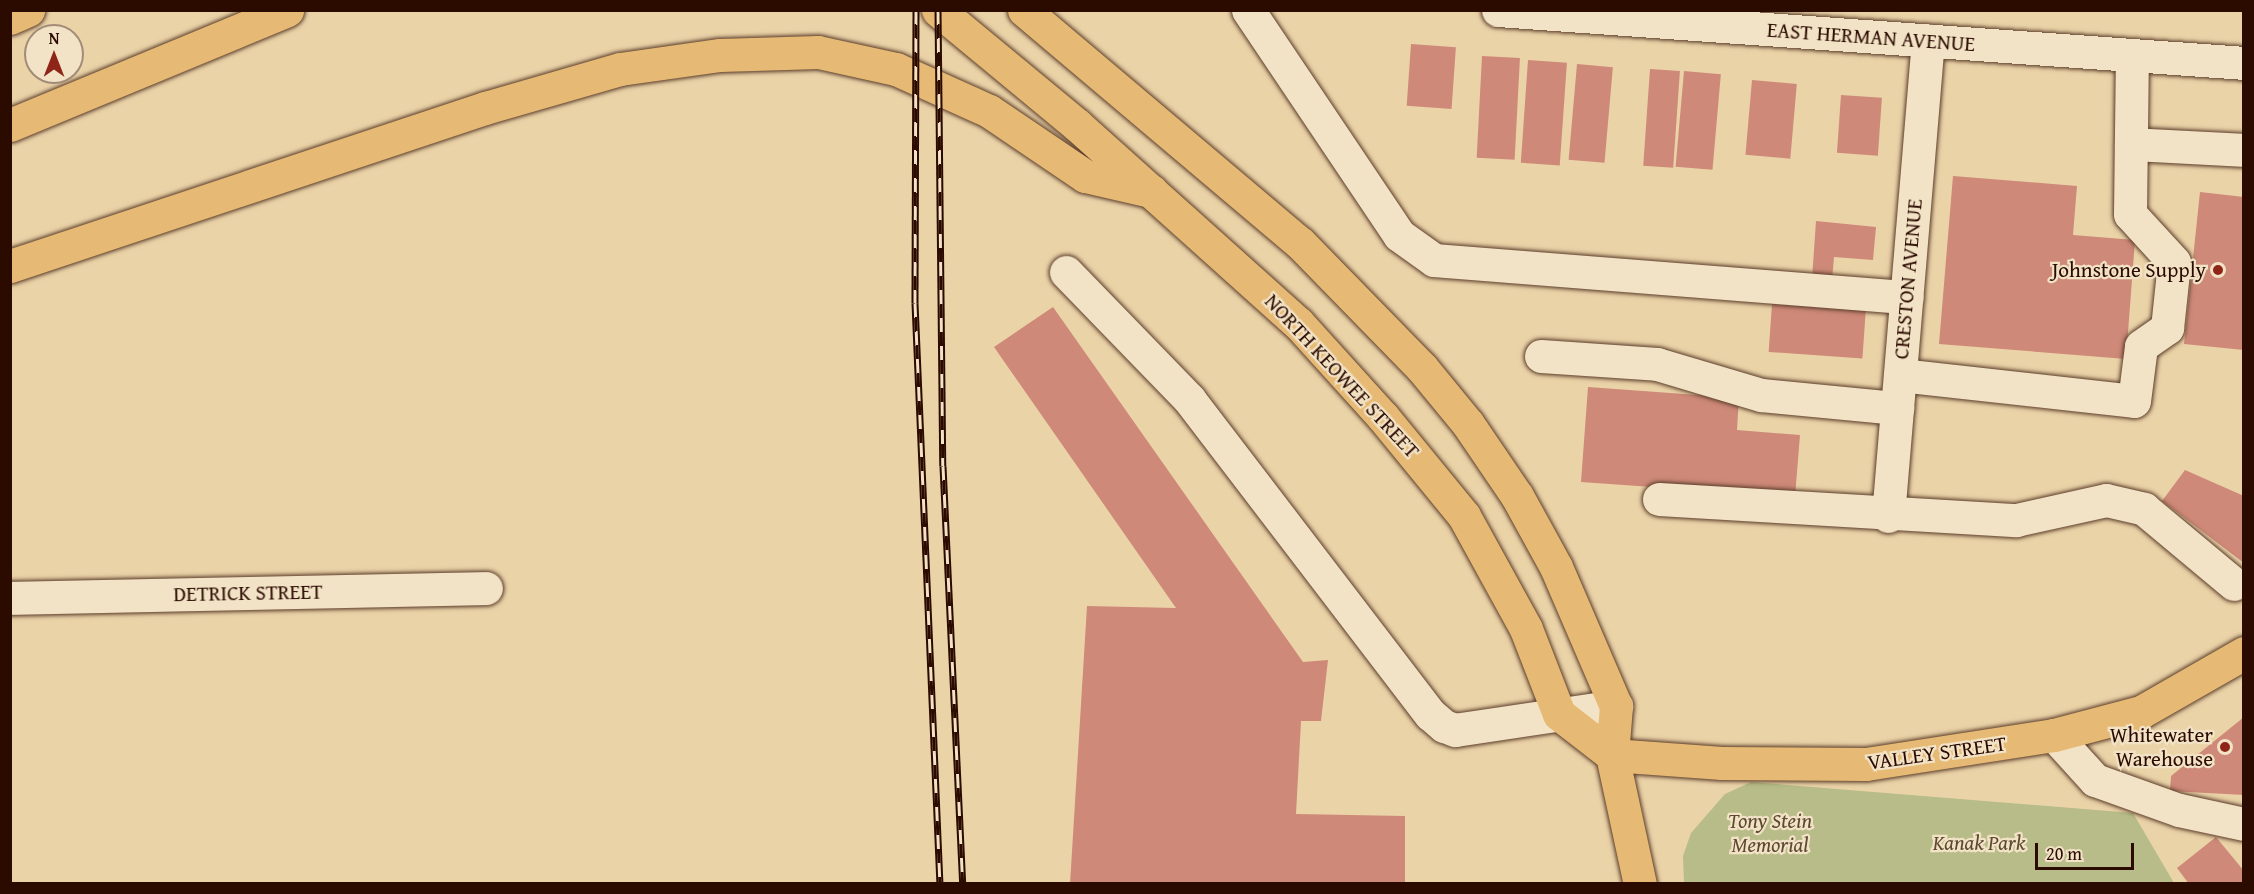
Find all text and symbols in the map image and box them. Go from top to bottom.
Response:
street label: EAST HERMAN AVENUE [1766,17,1976,57]
north arrow [24,24,84,84]
text: N [49,26,59,50]
street label: CRESTON AVENUE [1888,198,1928,360]
place label: Johnstone Supply [2052,257,2206,283]
marker: Johnstone Supply [2211,263,2225,277]
street label: NORTH KEOWEE STREET [1259,289,1425,463]
street label: DETRICK STREET [173,579,323,607]
place label: Whitewater Warehouse [2110,722,2213,772]
street label: VALLEY STREET [1866,731,2008,775]
marker: Whitewater Warehouse [2218,740,2232,754]
park label: Tony Stein Memorial [1728,808,1812,858]
park label: Kanak Park [1933,830,2025,856]
scale bar [2038,831,2137,869]
text: 20 m [2046,840,2082,867]

